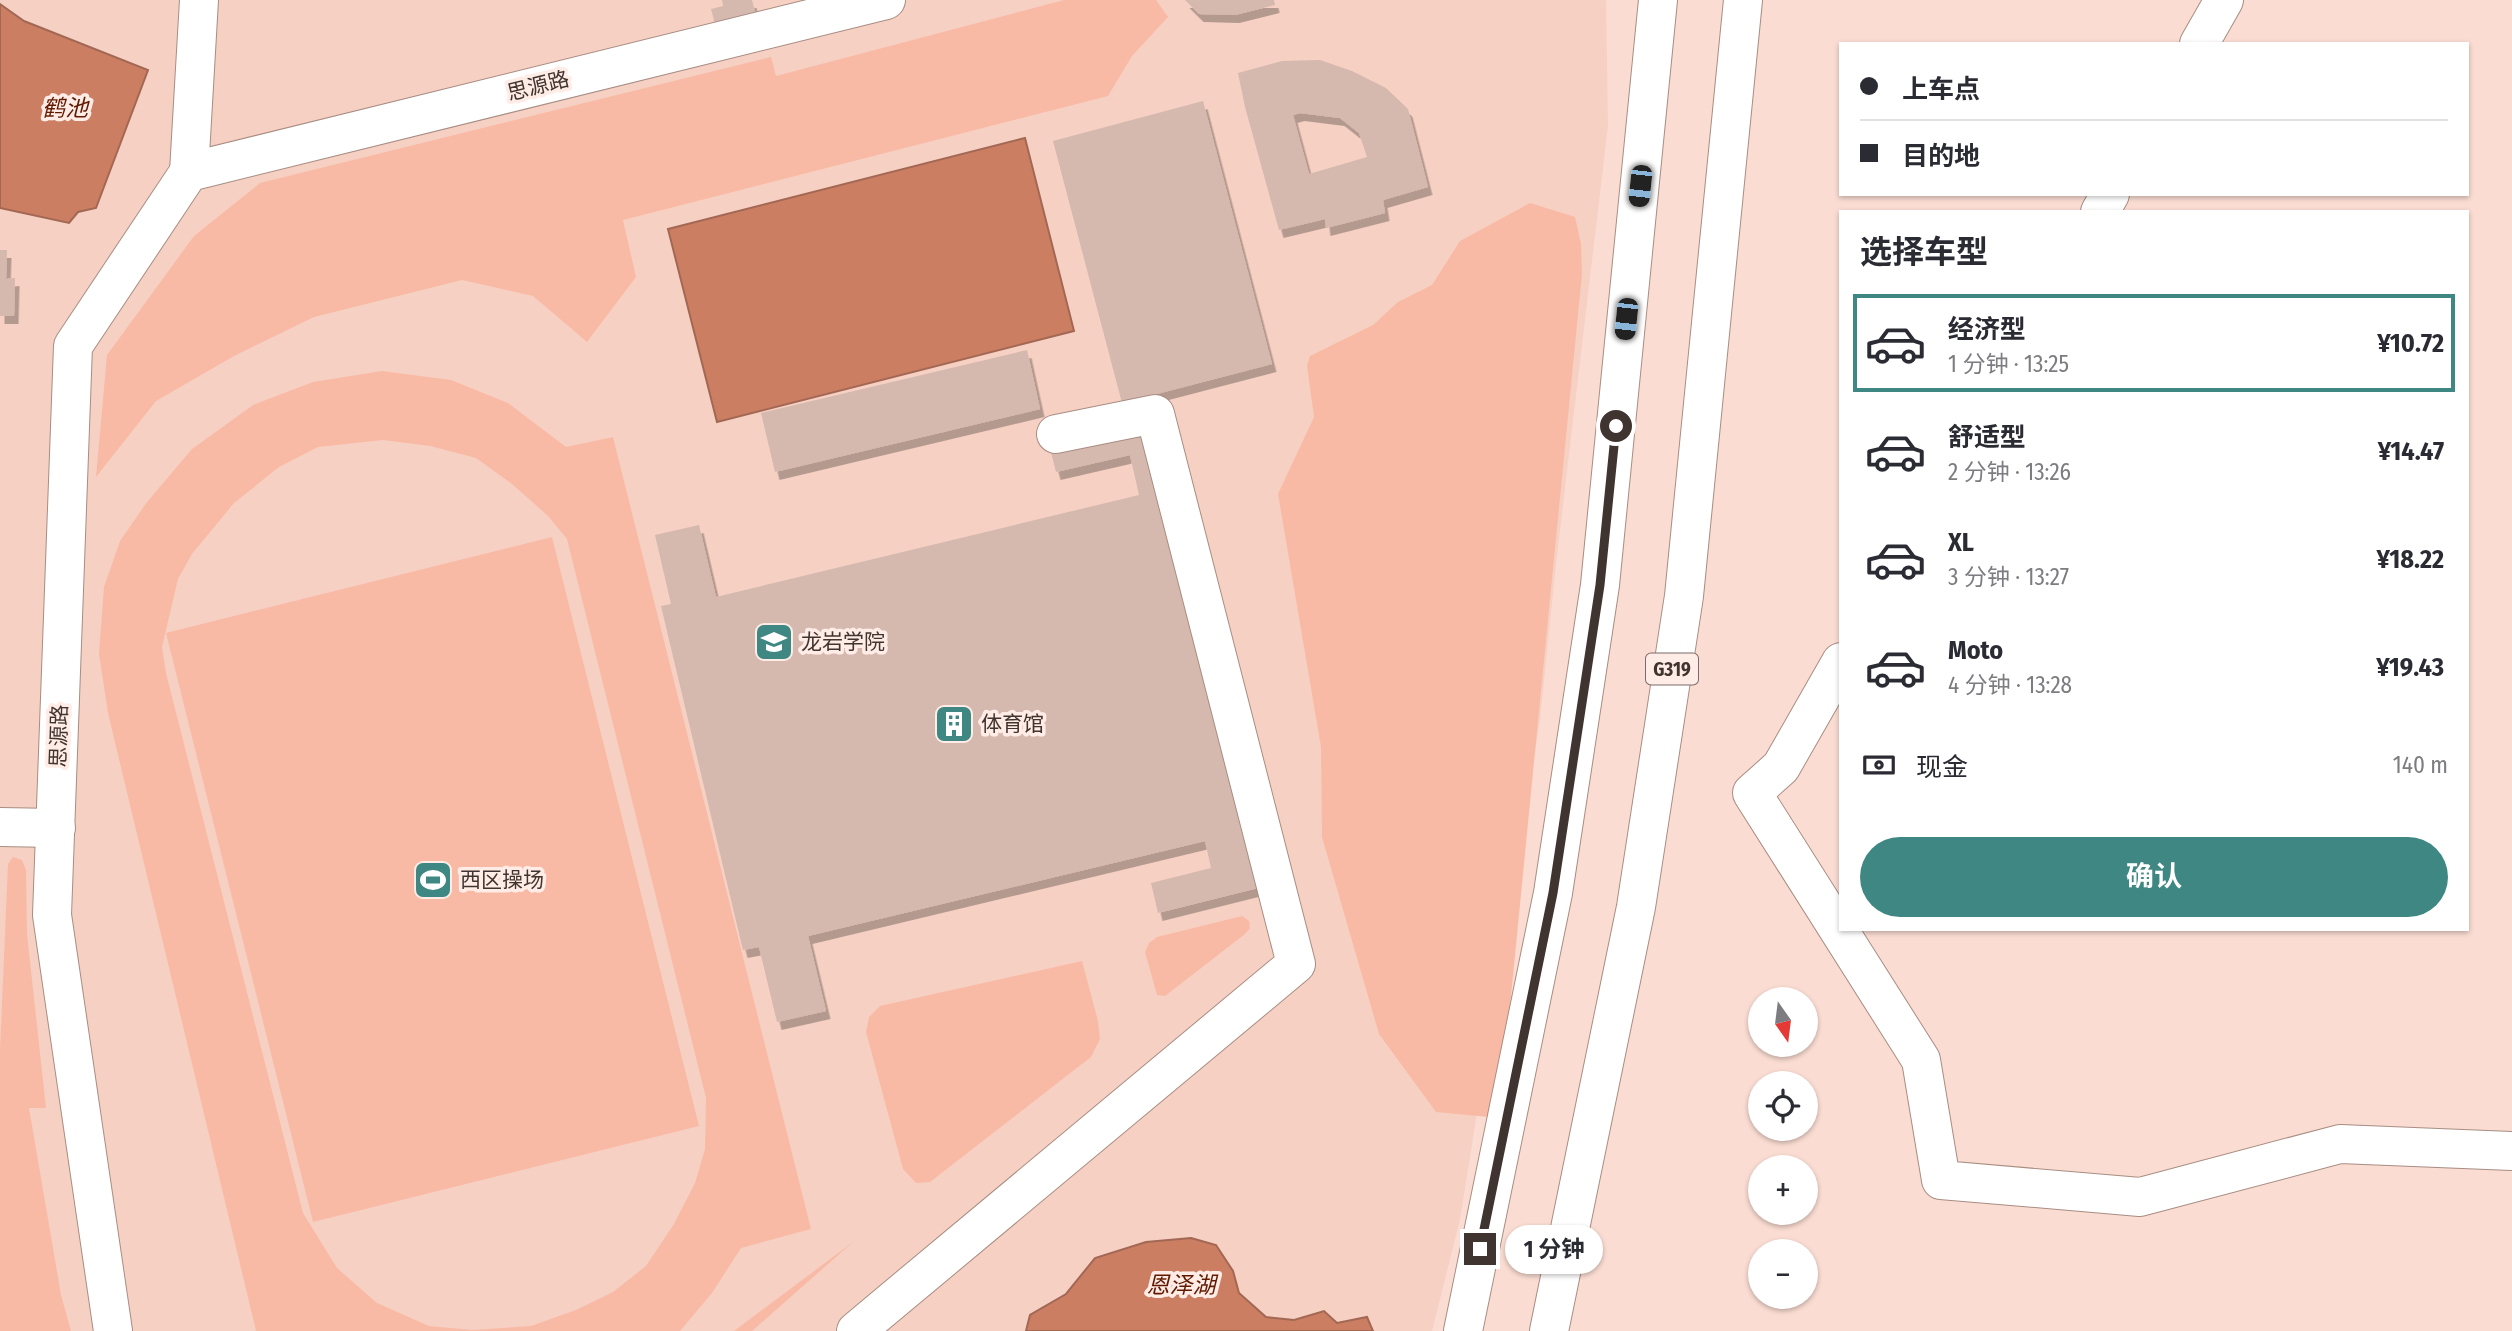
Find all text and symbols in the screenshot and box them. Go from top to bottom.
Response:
street label: 思源路 [504,66,572,106]
text: 上车点 [1902,74,1980,105]
water label: 鹤池 [42,94,90,122]
text: 目的地 [1902,141,1980,172]
car [1628,164,1653,208]
text: 选择车型 [1860,233,1988,271]
car [1614,297,1639,341]
icon: car [1864,312,1927,375]
text: 经济型 [1948,314,2026,345]
text: ¥10.72 [2377,328,2444,359]
text: 1 分钟 · 13:25 [1948,350,2069,378]
route start [1600,410,1632,442]
icon: car [1864,420,1927,483]
text: 舒适型 [1948,422,2026,453]
text: ¥14.47 [2378,436,2444,467]
text: 2 分钟 · 13:26 [1948,458,2071,486]
text: XL [1948,527,1974,558]
icon: car [1864,528,1927,591]
text: ¥18.22 [2377,544,2444,575]
text: 3 分钟 · 13:27 [1948,563,2069,591]
school or university icon: 龙岩学院 [753,621,795,663]
place label: 龙岩学院 [801,629,885,655]
text: Moto [1948,635,2003,666]
icon: car [1864,636,1927,699]
text: ¥19.43 [2376,652,2444,683]
road number: G319 [1646,654,1698,684]
text: 4 分钟 · 13:28 [1948,671,2072,699]
building icon: 体育馆 [933,703,975,745]
street label: 思源路 [45,704,73,768]
place label: 体育馆 [981,711,1044,737]
icon: cash [1860,746,1898,784]
text: 140 m [2393,751,2448,779]
text: 现金 [1916,752,1968,783]
button: 确认 [1860,837,2448,917]
sports icon: 西区操场 [412,859,454,901]
place label: 西区操场 [460,867,544,893]
north arrow [1748,987,1818,1057]
map controls [1748,987,1818,1309]
button: locate [1748,1071,1818,1141]
button: + [1748,1155,1818,1225]
callout: 1 分钟 [1504,1224,1602,1274]
route end [1464,1233,1496,1265]
text: 1 分钟 [1524,1235,1584,1263]
button: − [1748,1239,1818,1309]
water label: 恩泽湖 [1147,1271,1219,1299]

